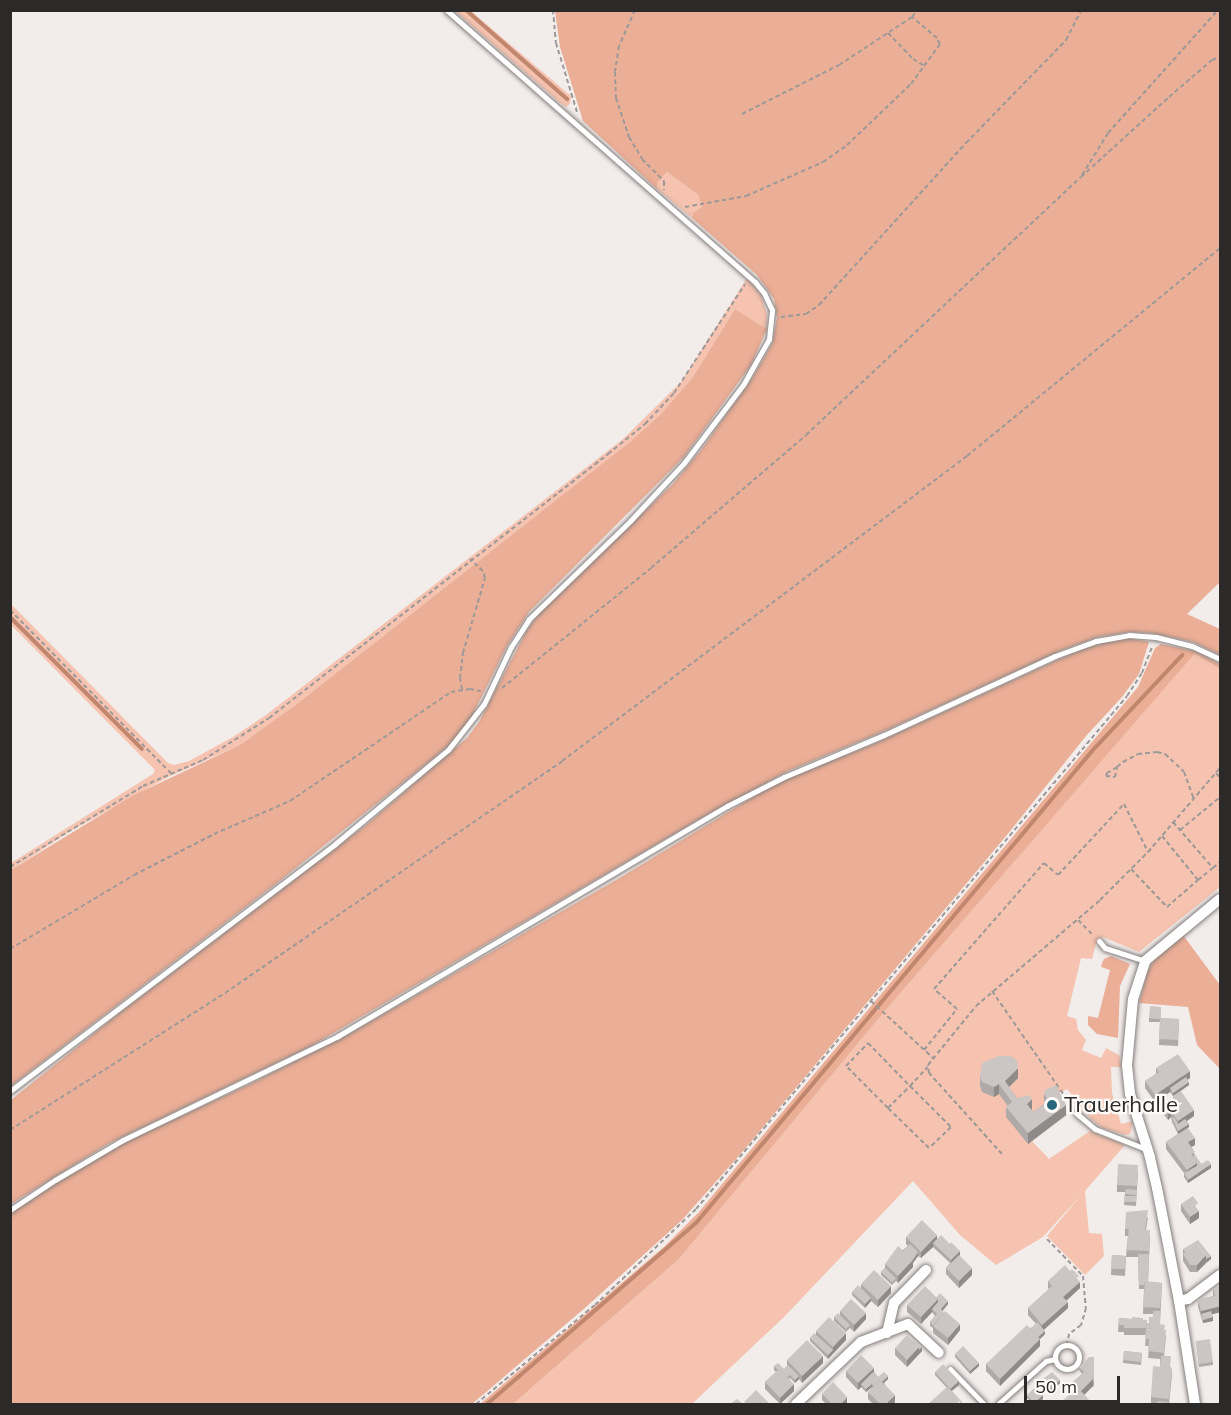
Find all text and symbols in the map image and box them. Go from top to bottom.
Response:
place label: Trauerhalle [1064,1092,1178,1118]
marker: Trauerhalle [1045,1098,1059,1112]
scale bar [1027,1364,1123,1402]
text: 50 m [1035,1375,1077,1398]

